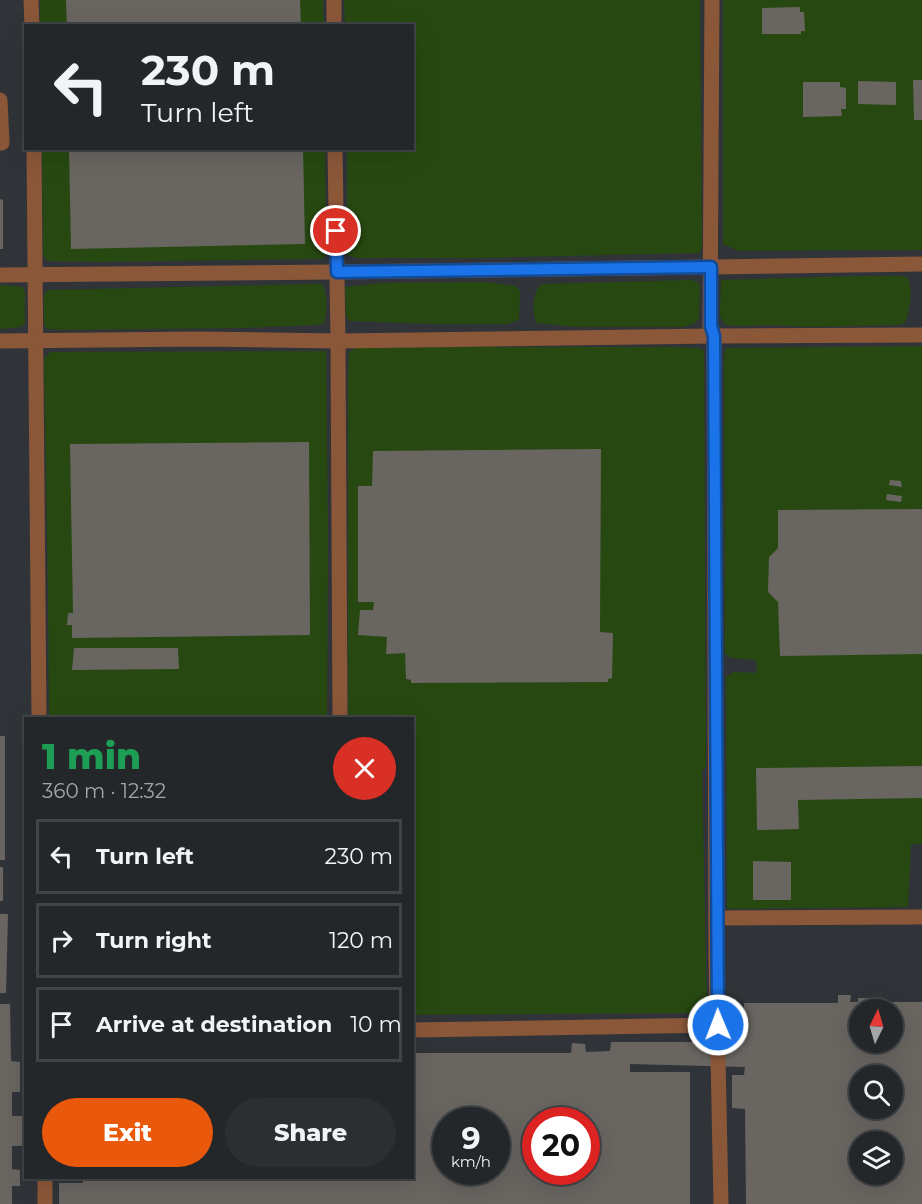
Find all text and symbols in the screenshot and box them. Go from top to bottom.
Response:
text: 230 m [141,44,275,96]
icon: left [42,48,120,126]
text: Turn left [141,96,254,129]
pin [310,205,361,256]
icon: arrive [319,214,352,247]
text: 1 min [42,734,141,778]
button: close [333,737,396,800]
text: 360 m · 12:32 [42,779,166,803]
icon: left [45,840,78,873]
text: Turn left [96,843,194,870]
text: 230 m [324,843,393,870]
icon: right [45,924,78,957]
text: Turn right [96,927,211,954]
text: 120 m [329,927,393,954]
position arrow [686,993,750,1057]
north arrow [849,999,903,1053]
map controls [849,999,903,1185]
icon: arrive [45,1008,78,1041]
text: Arrive at destination [96,1011,332,1038]
text: 10 m [350,1011,402,1038]
button: search [849,1065,903,1119]
button: Exit [42,1098,213,1167]
button: Share [225,1098,396,1167]
speed limit sign: 20 [522,1107,600,1185]
text: 9 [461,1120,481,1157]
button: layers [849,1131,903,1185]
text: km/h [451,1152,491,1171]

